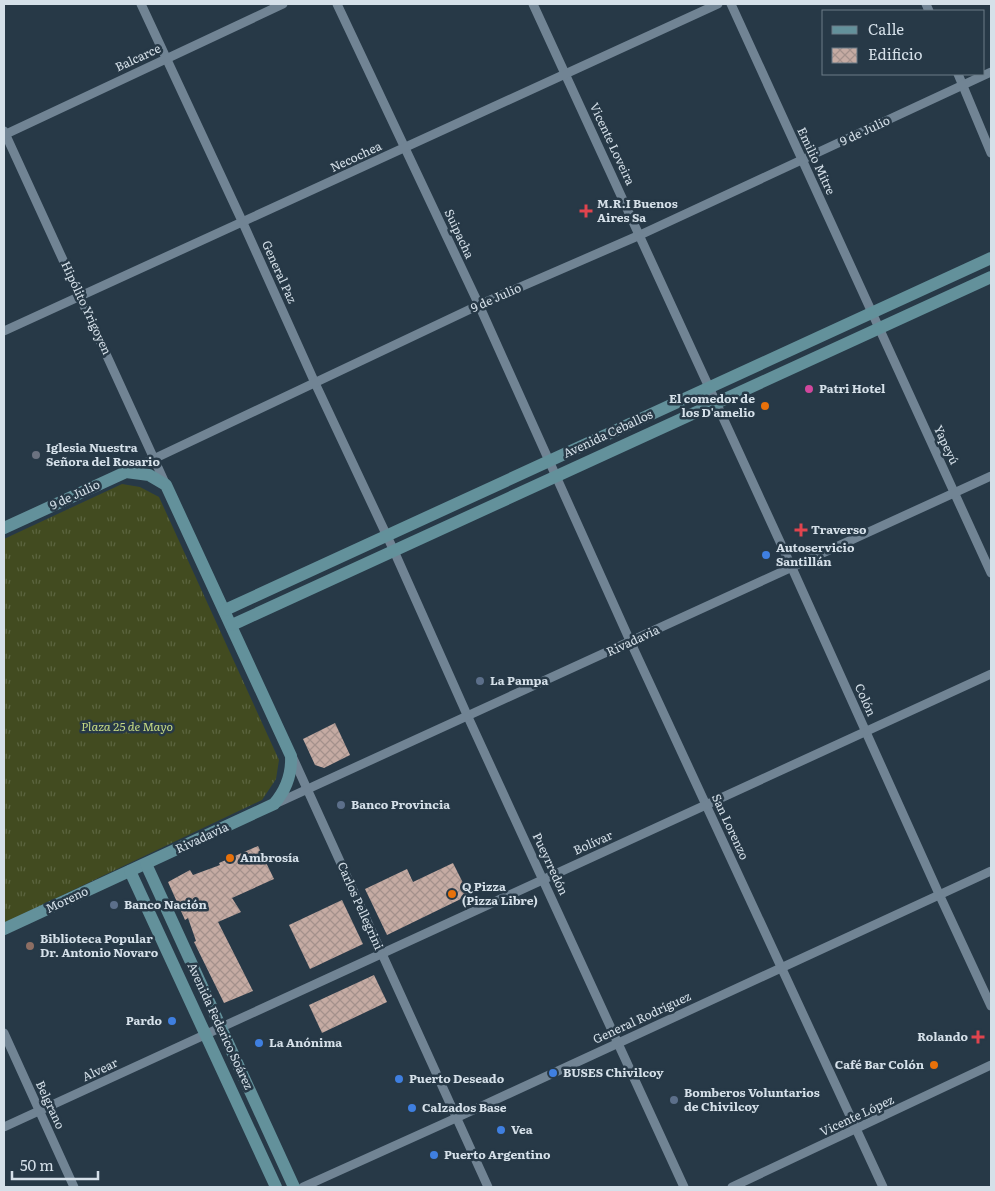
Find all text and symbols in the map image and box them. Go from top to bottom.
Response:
legend [822,10,985,75]
text: Calle [868,17,904,40]
street label: Balcarce [112,39,163,75]
text: Edificio [868,42,923,65]
street label: Vicente Loveira [586,99,640,188]
street label: 9 de Julio [837,111,893,150]
street label: Emilio Mitre [793,124,840,197]
street label: Necochea [327,136,385,176]
place label: M.R.I Buenos Aires Sa [597,194,678,226]
marker: M.R.I Buenos Aires Sa [579,204,593,218]
street label: Suipacha [441,206,479,262]
street label: General Paz [258,237,302,306]
street label: Hipólito Yrigoyen [57,258,117,357]
street label: 9 de Julio [467,278,524,316]
place label: Patri Hotel [819,379,886,397]
marker: Patri Hotel [803,383,815,395]
place label: El comedor de los D'amelio [669,389,755,421]
marker: El comedor de los D'amelio [759,400,771,412]
street label: Avenida Ceballos [560,404,656,462]
street label: Yapeyú [930,422,964,468]
place label: Iglesia Nuestra Señora del Rosario [46,438,160,470]
marker: Iglesia Nuestra Señora del Rosario [30,449,42,461]
street label: 9 de Julio [47,475,103,514]
place label: Traverso [811,520,867,538]
marker: Traverso [795,524,807,536]
place label: Autoservicio Santillán [776,538,855,570]
marker: Autoservicio Santillán [760,549,772,561]
street label: Rivadavia [603,620,662,660]
place label: La Pampa [490,671,548,689]
marker: La Pampa [474,675,486,687]
street label: Colón [851,680,881,719]
park label: Plaza 25 de Mayo [81,717,173,735]
street label: San Lorenzo [708,791,754,862]
place label: Banco Provincia [351,795,450,813]
marker: Banco Provincia [335,799,347,811]
street label: Rivadavia [172,817,231,857]
street label: Bolívar [570,825,615,859]
street label: Pueyrredón [529,829,573,898]
place label: Ambrosía [240,848,299,866]
marker: Ambrosía [224,852,236,864]
street label: Carlos Pellegrini [334,859,388,952]
place label: Q Pizza (Pizza Libre) [462,877,538,909]
street label: Moreno [42,881,91,917]
marker: Q Pizza (Pizza Libre) [446,888,458,900]
place label: Banco Nación [124,895,207,913]
marker: Banco Nación [108,899,120,911]
place label: Biblioteca Popular Dr. Antonio Novaro [40,929,159,961]
marker: Biblioteca Popular Dr. Antonio Novaro [24,940,36,952]
street label: Avenida Federico Soárez [183,959,258,1092]
street label: General Rodríguez [590,986,694,1048]
place label: Pardo [126,1011,162,1029]
marker: Pardo [166,1015,178,1027]
place label: Rolando [917,1027,969,1045]
marker: Rolando [972,1031,984,1043]
place label: La Anónima [269,1033,342,1051]
marker: La Anónima [253,1037,265,1049]
street label: Alvear [79,1053,121,1085]
place label: Café Bar Colón [835,1055,925,1073]
marker: Café Bar Colón [928,1059,940,1071]
place label: BUSES Chivilcoy [563,1063,664,1081]
marker: BUSES Chivilcoy [547,1067,559,1079]
place label: Puerto Deseado [409,1069,505,1087]
marker: Puerto Deseado [393,1073,405,1085]
street label: Belgrano [32,1077,70,1132]
place label: Bomberos Voluntarios de Chivilcoy [684,1083,820,1115]
street label: Vicente López [817,1090,897,1140]
marker: Bomberos Voluntarios de Chivilcoy [668,1094,680,1106]
place label: Calzados Base [422,1098,507,1116]
marker: Calzados Base [406,1102,418,1114]
place label: Vea [511,1120,533,1138]
marker: Vea [495,1124,507,1136]
place label: Puerto Argentino [444,1145,551,1163]
scale bar [12,1148,99,1180]
marker: Puerto Argentino [428,1149,440,1161]
text: 50 m [20,1153,54,1176]

